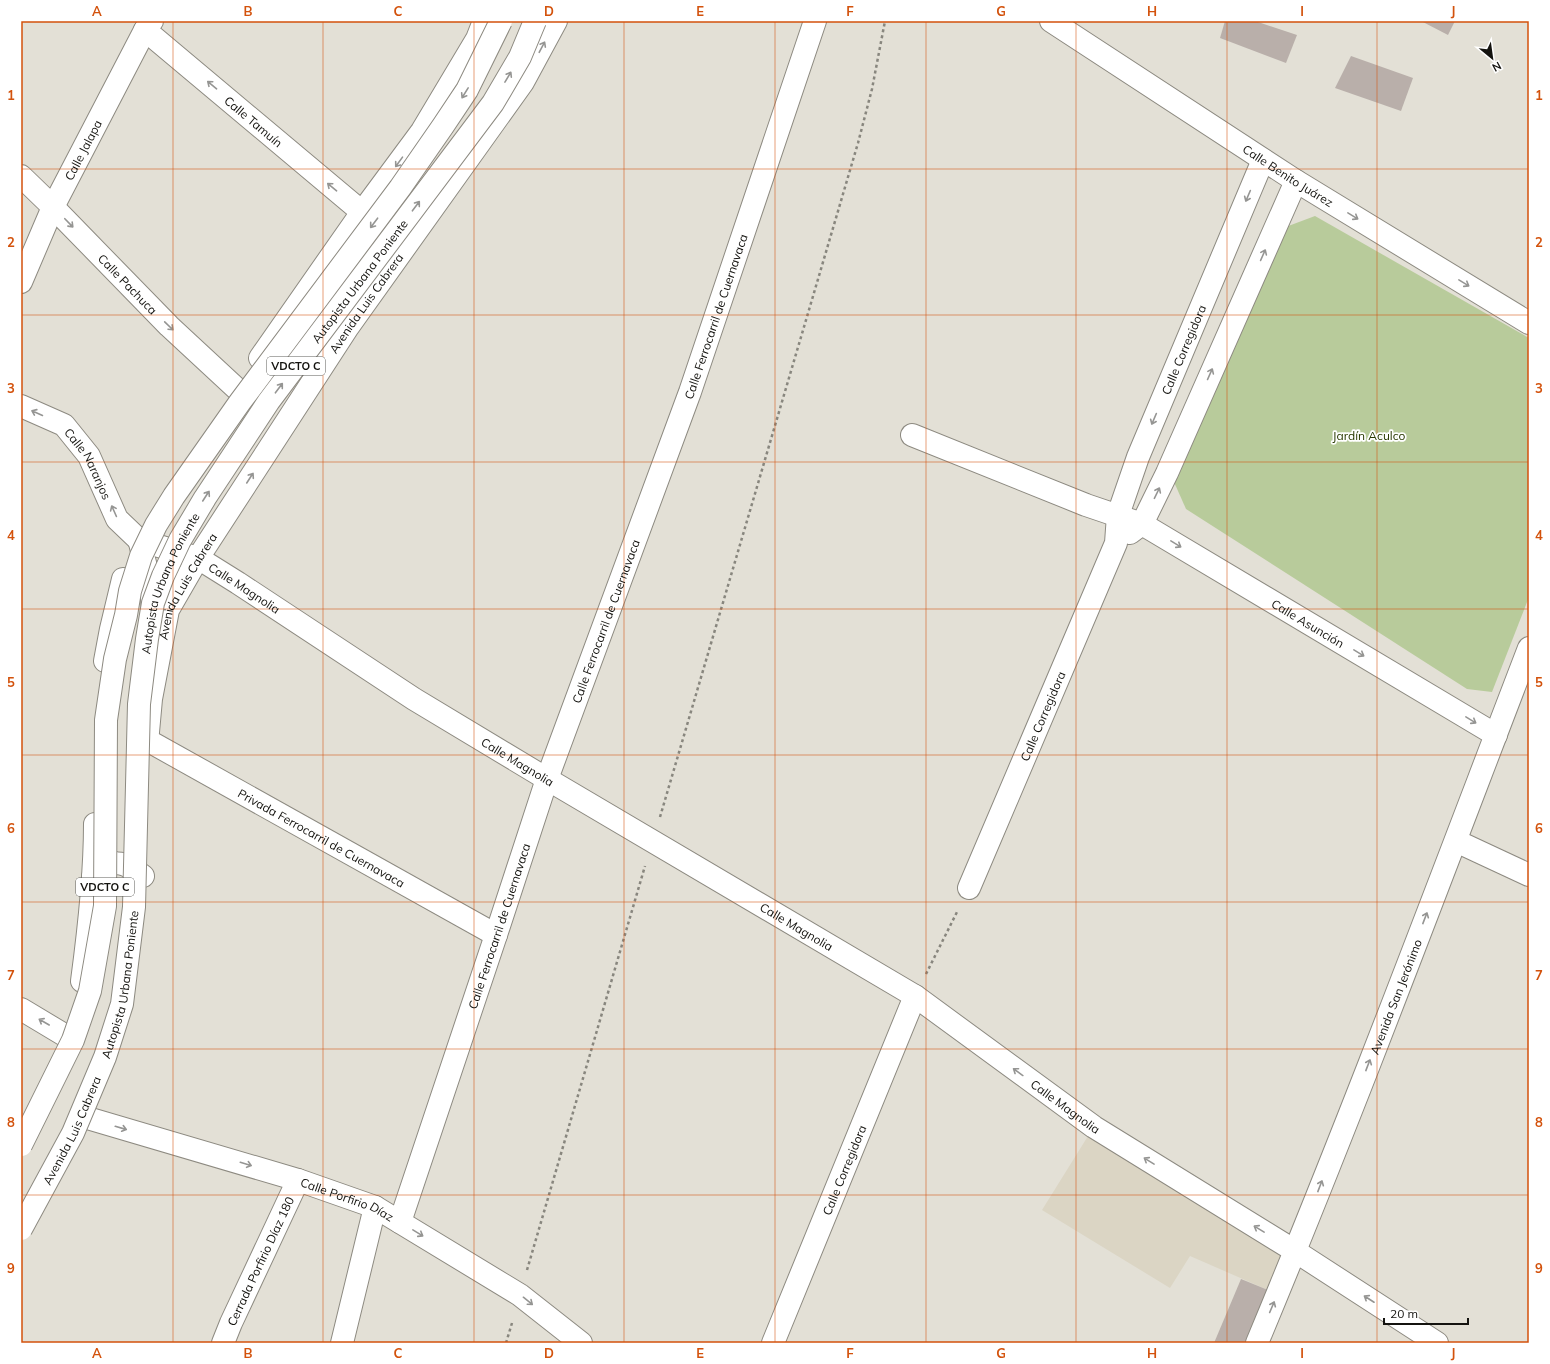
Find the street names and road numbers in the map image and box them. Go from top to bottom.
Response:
street label: Calle Tamuín [222,93,286,150]
street label: Calle Jalapa [61,117,105,183]
street label: Calle Benito Juárez [1240,141,1336,210]
street label: Autopista Urbana Poniente [308,216,411,346]
street label: Calle Ferrocarril de Cuernavaca [681,232,750,401]
street label: Avenida Luis Cabrera [326,250,406,356]
street label: Calle Pachuca [95,251,161,317]
street label: Calle Corregidora [1158,302,1209,397]
road number: VDCTO C [267,357,325,375]
street label: Calle Naranjos [62,425,115,502]
street label: Autopista Urbana Poniente [138,510,202,655]
street label: Avenida Luis Cabrera [155,530,220,641]
street label: Calle Ferrocarril de Cuernavaca [568,537,642,705]
street label: Calle Magnolia [206,559,283,616]
street label: Calle Asunción [1269,596,1347,650]
street label: Calle Corregidora [1017,669,1068,763]
street label: Calle Magnolia [479,734,557,789]
street label: Privada Ferrocarril de Cuernavaca [236,785,408,890]
street label: Calle Ferrocarril de Cuernavaca [464,841,533,1011]
road number: VDCTO C [76,878,134,896]
street label: Calle Magnolia [758,899,836,954]
street label: Autopista Urbana Poniente [98,910,141,1060]
street label: Avenida San Jerónimo [1366,937,1425,1057]
street label: Avenida Luis Cabrera [39,1074,104,1187]
street label: Calle Magnolia [1028,1076,1103,1137]
street label: Calle Corregidora [819,1123,869,1217]
street label: Calle Porfirio Díaz [299,1174,397,1224]
street label: Cerrada Porfirio Díaz 180 [223,1194,297,1328]

